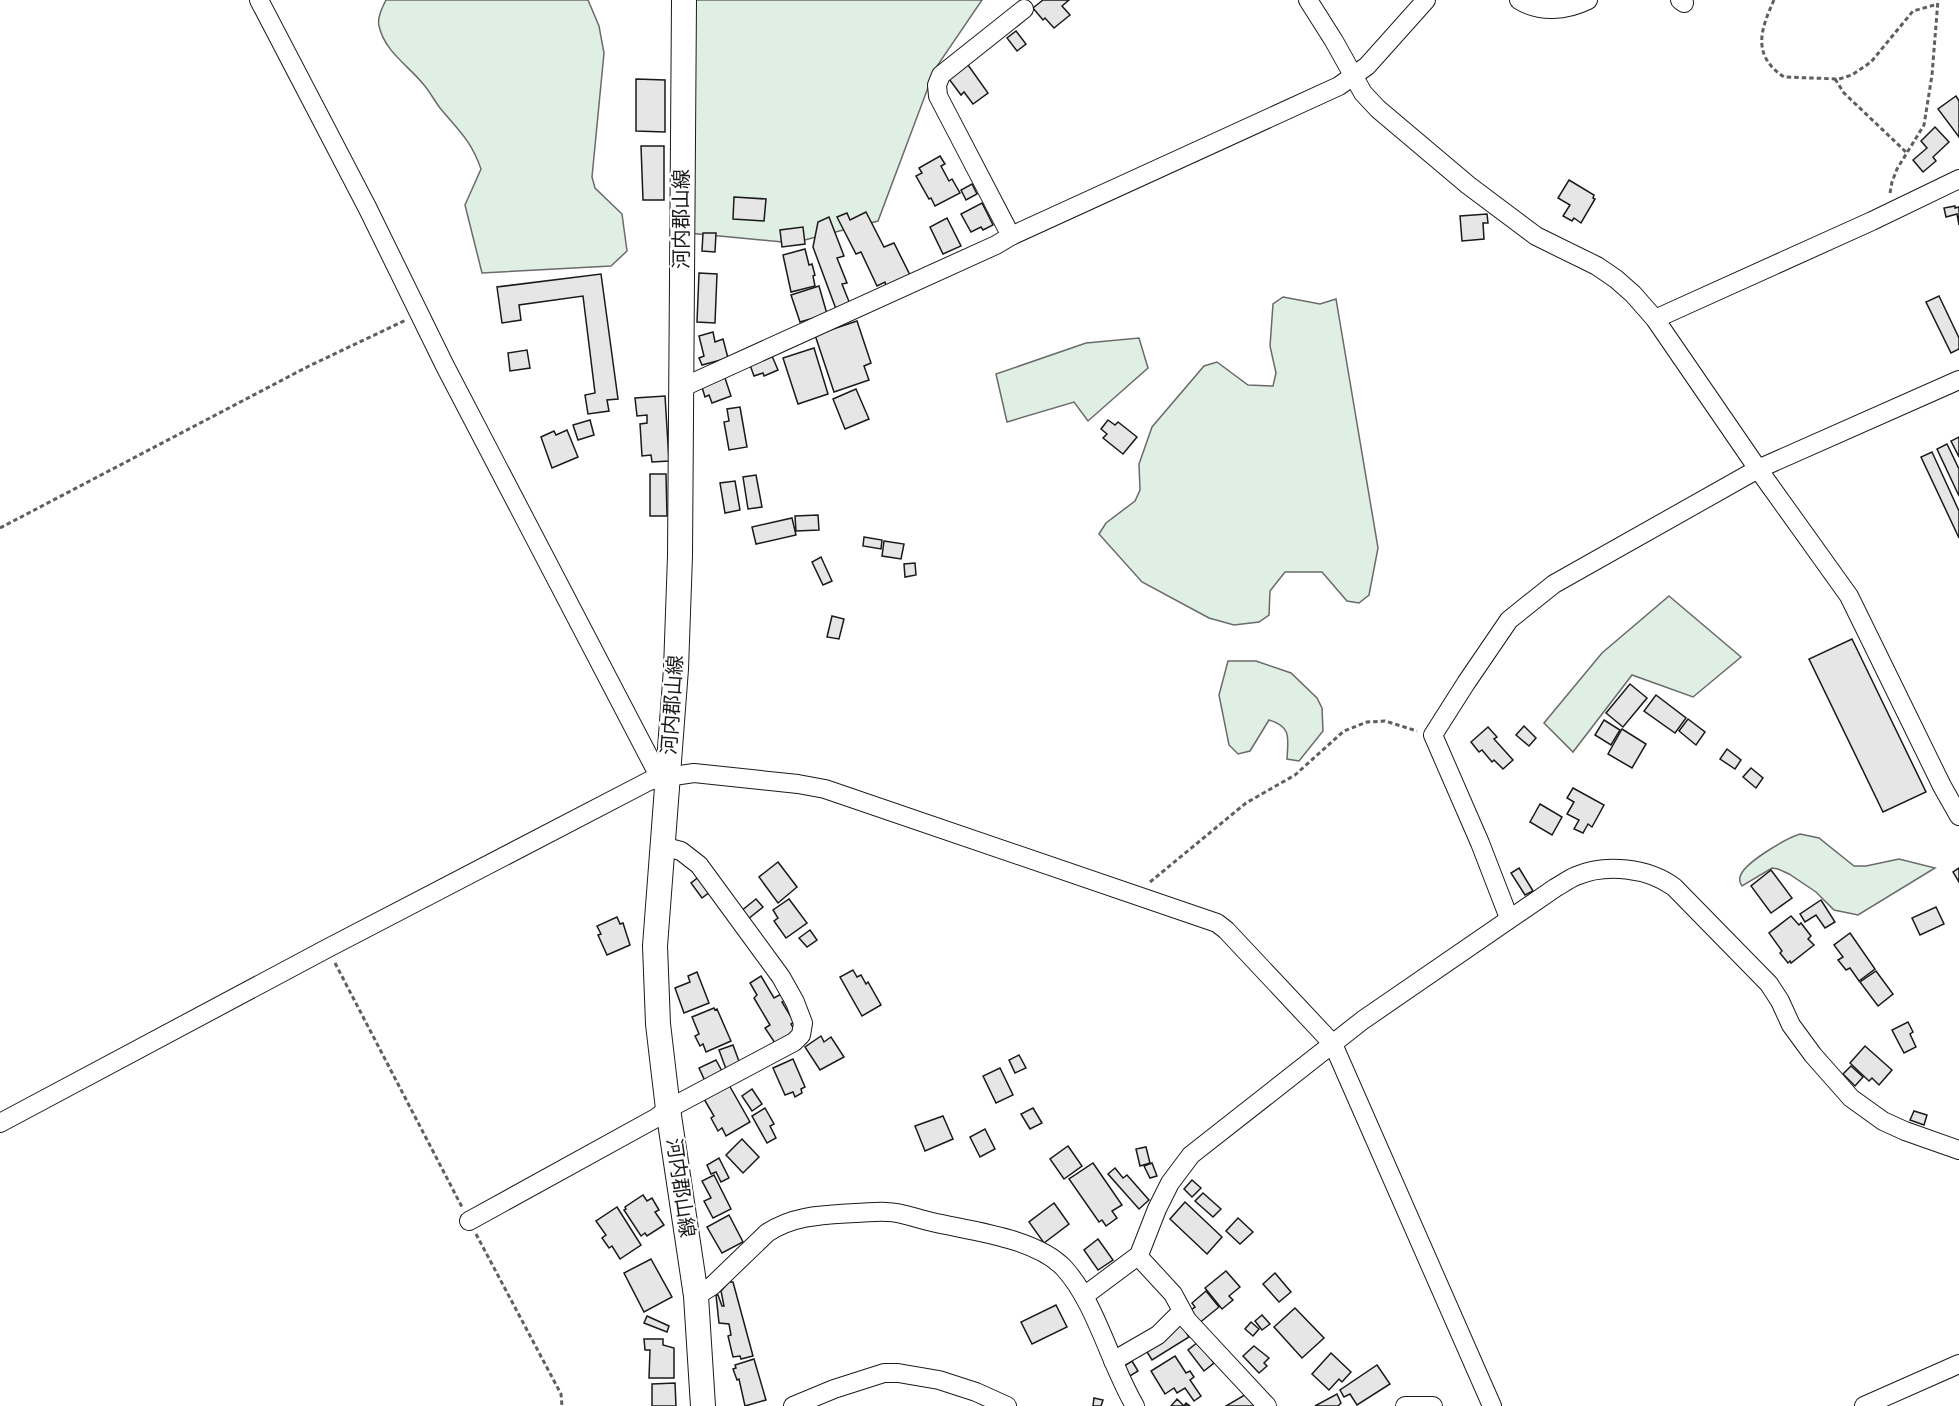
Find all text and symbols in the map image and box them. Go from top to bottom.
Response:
street label: 河内郡山線 [670,169,694,269]
street label: 河内郡山線 [658,654,688,756]
street label: 河内郡山線 [661,1137,699,1239]

